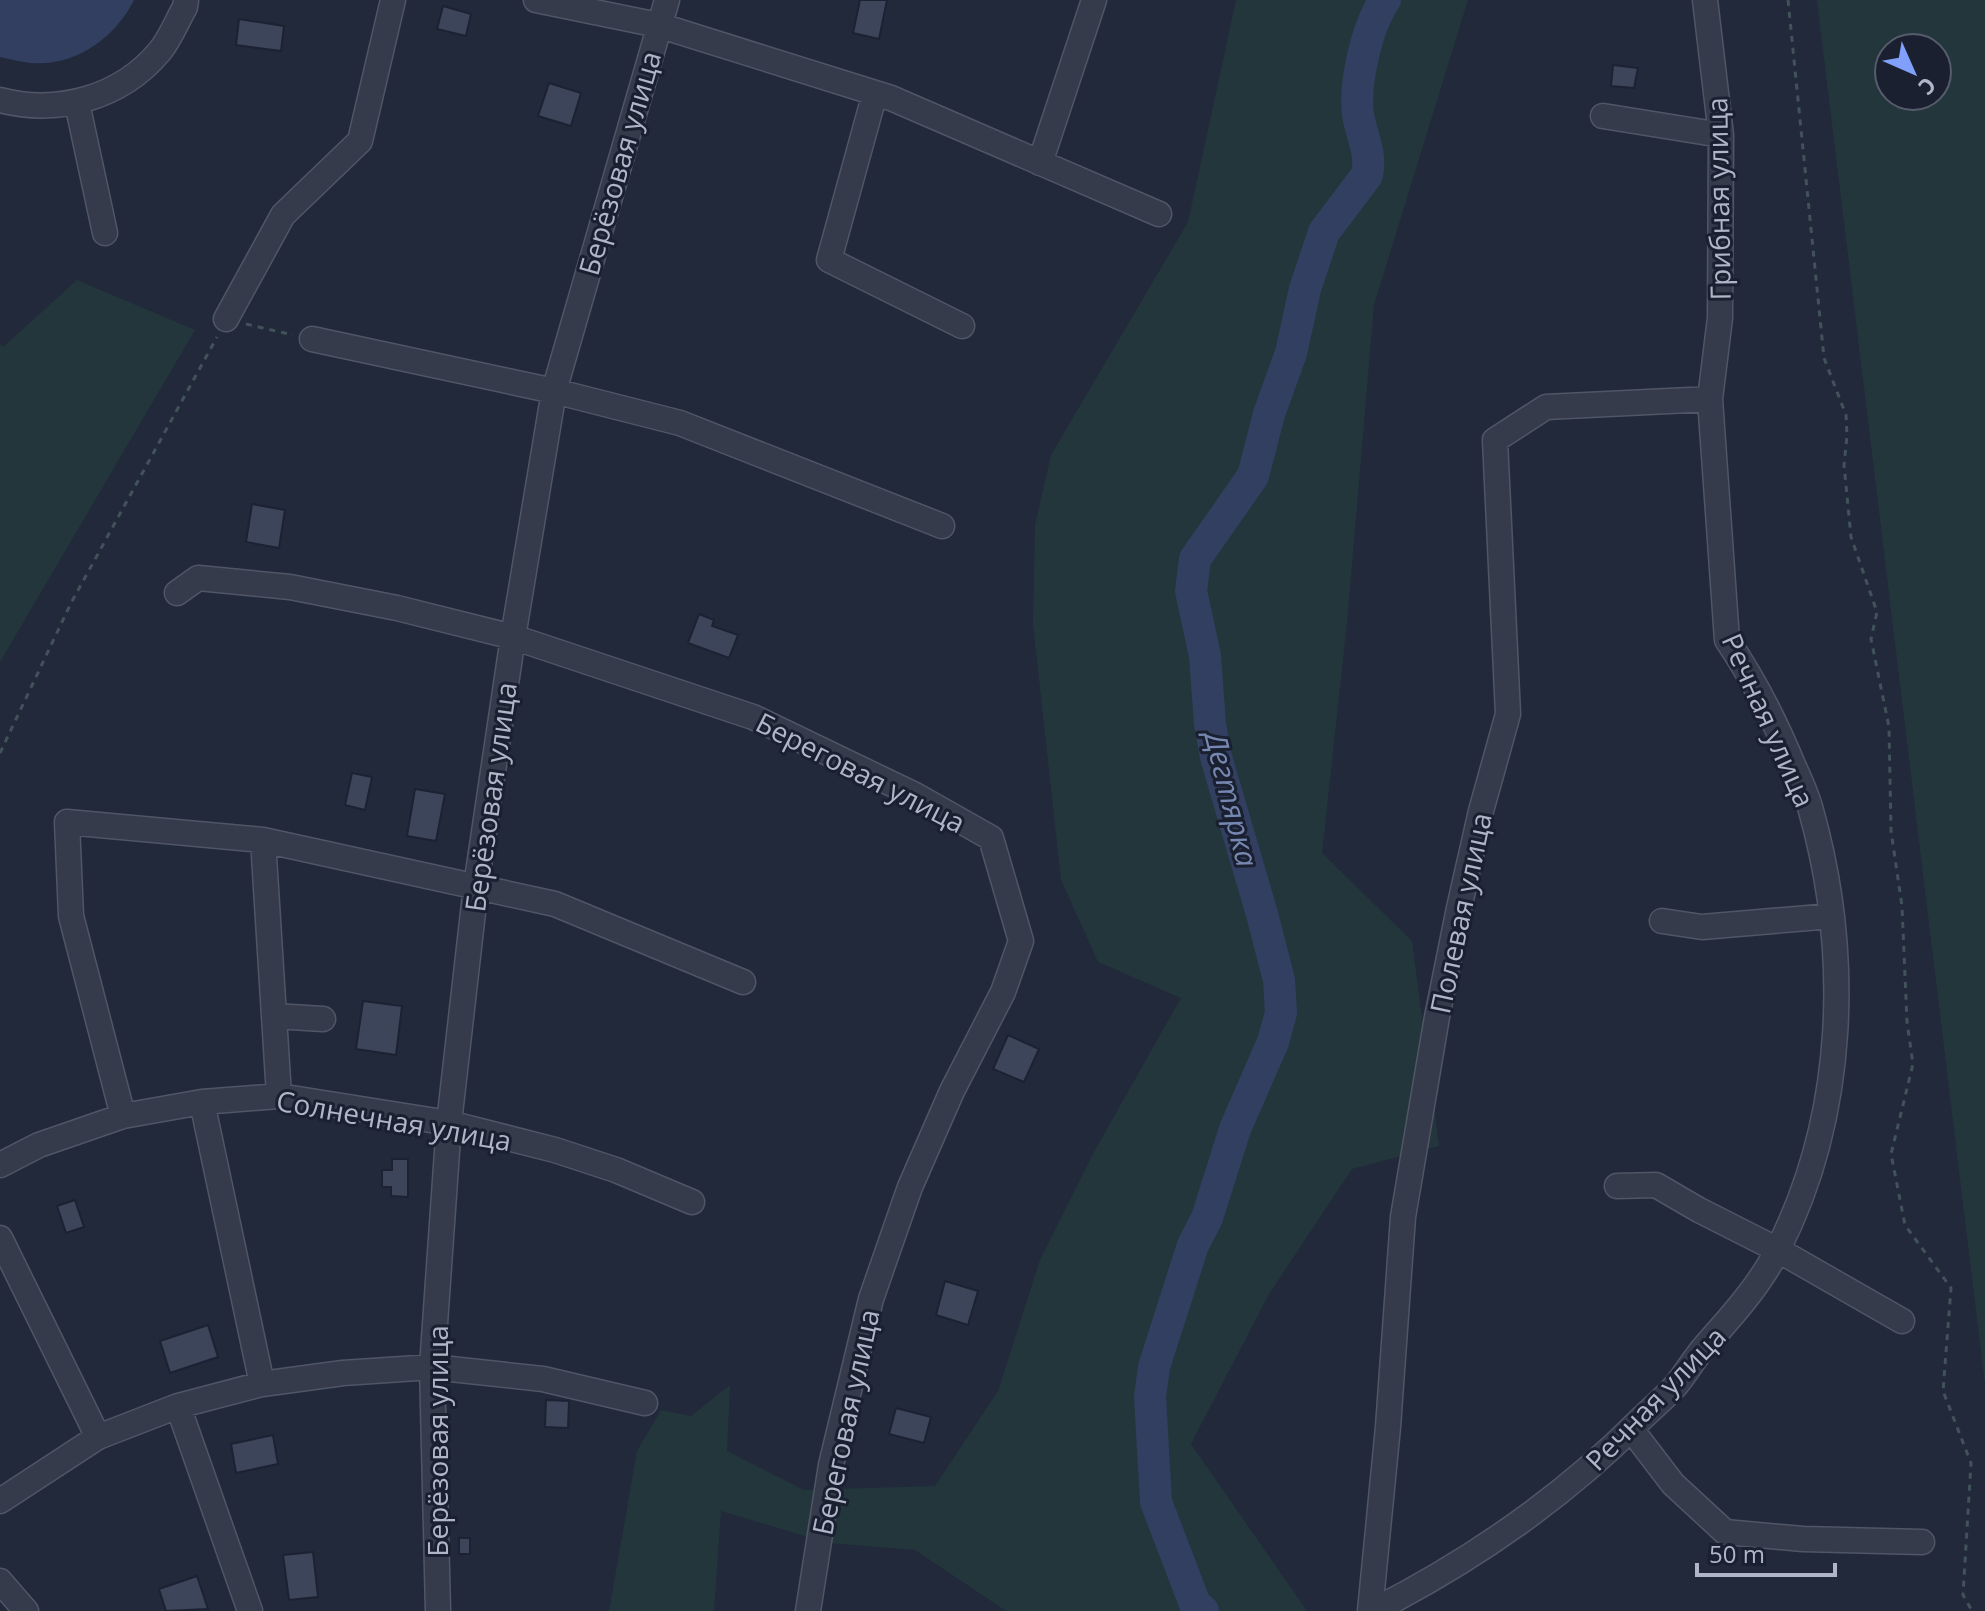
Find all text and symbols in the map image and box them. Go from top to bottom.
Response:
north arrow [1873,32,1953,112]
street label: Берёзовая улица [569,47,669,279]
text: С [1912,71,1943,102]
street label: Грибная улица [1697,97,1739,301]
street label: Речная улица [1714,627,1824,813]
street label: Берёзовая улица [455,680,525,914]
street label: Береговая улица [750,703,972,841]
water label: Дегтярка [1195,724,1269,871]
street label: Полевая улица [1420,809,1500,1017]
street label: Солнечная улица [274,1081,514,1159]
street label: Береговая улица [803,1306,887,1538]
street label: Речная улица [1577,1318,1733,1478]
street label: Берёзовая улица [418,1325,456,1557]
scale bar [1697,1527,1835,1577]
text: 50 m [1709,1537,1765,1570]

